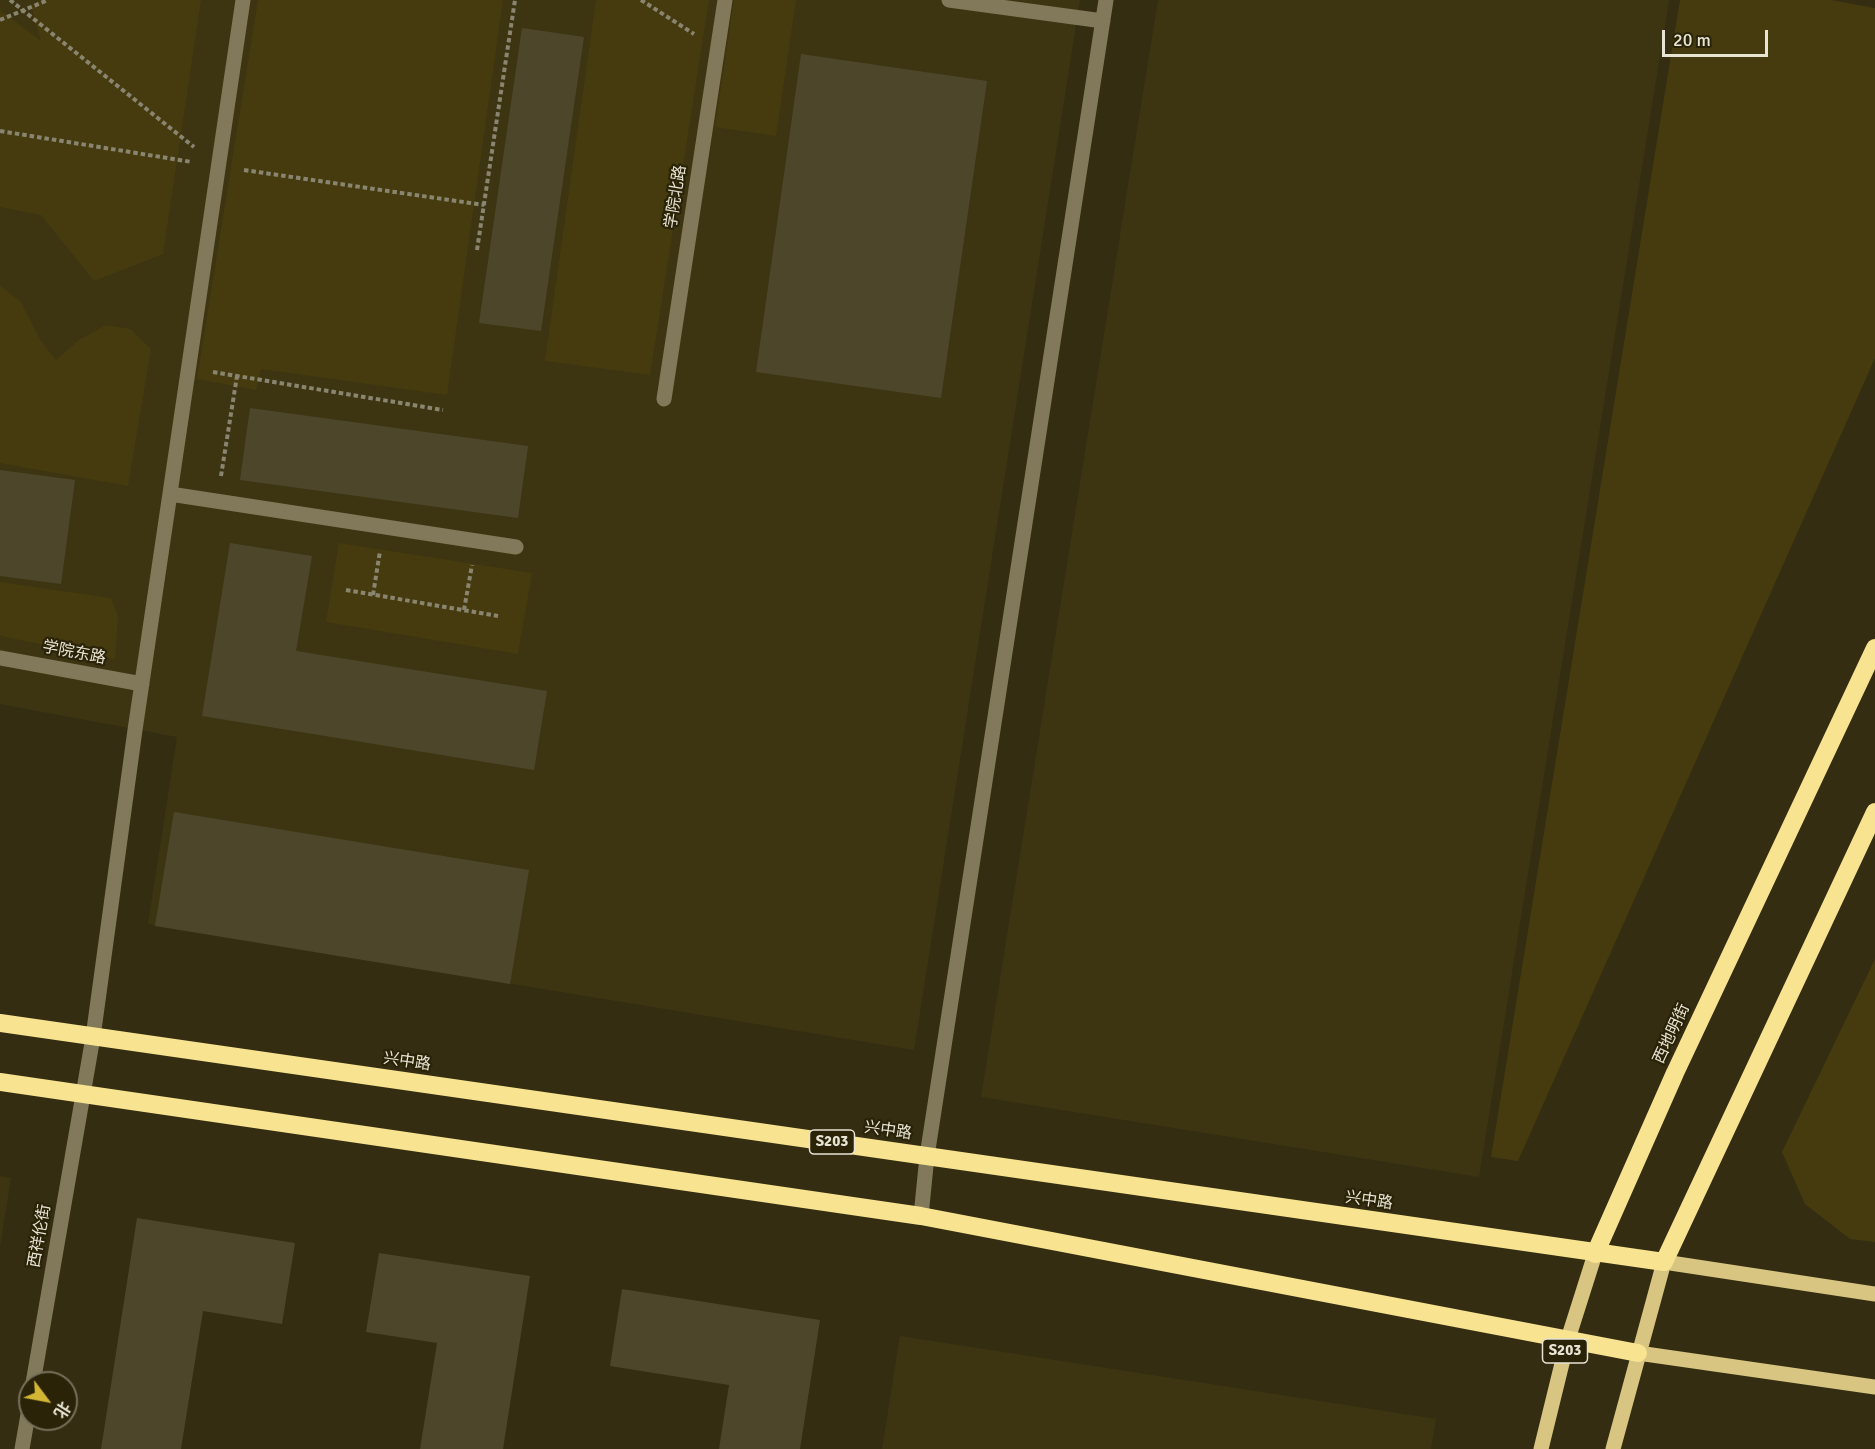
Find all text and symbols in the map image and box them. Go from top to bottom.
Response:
scale bar [1665,18,1772,56]
text: 20 m [1673,29,1711,51]
street label: 学院北路 [662,164,690,230]
street label: 学院东路 [41,637,107,669]
street label: 西地明街 [1650,1001,1694,1067]
street label: 兴中路 [382,1049,432,1075]
street label: 兴中路 [863,1118,913,1144]
road number: S203 [810,1130,854,1154]
street label: 兴中路 [1344,1188,1394,1214]
street label: 西祥伦街 [25,1203,55,1269]
road number: S203 [1542,1339,1588,1363]
north arrow [18,1371,78,1431]
text: 北 [49,1397,74,1422]

